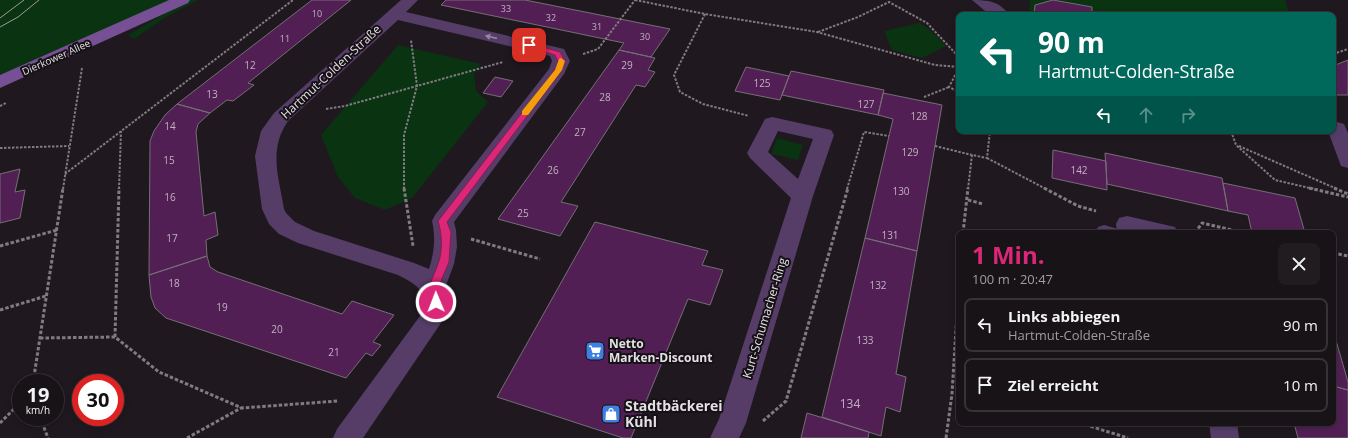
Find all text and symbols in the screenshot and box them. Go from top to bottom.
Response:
house number: 33 [501,2,511,15]
house number: 10 [312,7,322,20]
house number: 32 [546,11,556,24]
house number: 31 [592,20,602,33]
street label: Hartmut-Colden-Straße [277,21,385,123]
text: 90 m [1038,23,1105,61]
pin [512,28,546,62]
icon: left [972,28,1024,80]
house number: 30 [640,30,650,43]
house number: 11 [280,32,290,45]
one-way arrow [485,33,497,39]
icon: arrive [518,34,540,56]
street label: Dierkower Allee [20,36,93,78]
house number: 12 [244,58,256,72]
house number: 29 [621,58,633,72]
text: Hartmut-Colden-Straße [1038,59,1235,83]
house number: 125 [753,76,771,90]
house number: 13 [206,87,218,101]
house number: 28 [599,90,611,104]
house number: 127 [857,97,875,111]
icon: left [1093,104,1115,126]
icon: ahead [1135,104,1157,126]
icon: right [1177,104,1199,126]
house number: 128 [910,109,928,123]
house number: 14 [164,119,176,133]
house number: 27 [574,125,586,139]
house number: 129 [901,145,919,159]
house number: 15 [163,153,175,167]
house number: 26 [547,163,559,177]
house number: 142 [1070,163,1088,177]
house number: 130 [892,184,910,198]
house number: 16 [164,190,176,204]
house number: 25 [517,206,529,220]
house number: 131 [881,228,899,242]
house number: 17 [166,231,178,245]
text: 1 Min. [972,238,1045,271]
button: close [1278,243,1320,285]
street label: Kurt-Schumacher-Ring [738,255,791,380]
text: 100 m · 20:47 [972,270,1053,288]
house number: 18 [168,276,180,290]
house number: 132 [869,278,887,292]
position arrow [415,281,457,323]
house number: 19 [216,300,228,314]
text: Links abbiegen [1008,306,1120,326]
icon: left [974,314,996,336]
text: 90 m [1283,315,1318,335]
house number: 20 [271,322,283,336]
text: Hartmut-Colden-Straße [1008,326,1150,344]
house number: 133 [856,333,874,347]
place label: Netto Marken-Discount [609,335,712,366]
supermarket icon: Netto Marken-Discount [584,340,606,362]
house number: 21 [328,345,340,359]
speed limit sign: 30 [72,374,124,426]
icon: arrive [974,374,996,396]
text: Ziel erreicht [1008,375,1099,395]
text: 10 m [1283,375,1318,395]
text: 19 [27,381,49,408]
house number: 134 [840,395,860,412]
place label: Stadtbäckerei Kühl [625,396,723,431]
text: km/h [26,403,50,417]
shop icon: Stadtbäckerei Kühl [600,403,622,425]

